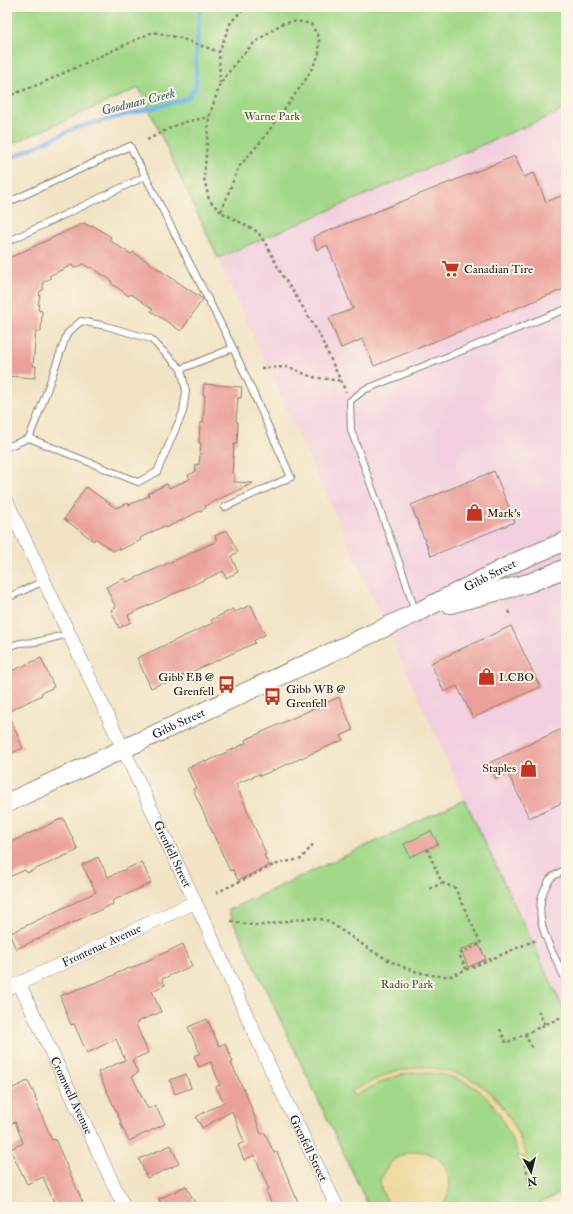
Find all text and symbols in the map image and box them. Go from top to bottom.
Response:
water label: Goodman Creek [100,85,177,119]
park label: Warne Park [243,109,300,124]
supermarket icon: Canadian Tire [441,259,461,279]
place label: Canadian Tire [464,262,533,277]
shop icon: Mark's [464,503,484,523]
place label: Mark's [487,506,521,521]
street label: Gibb Street [462,556,519,595]
shop icon: LCBO [476,667,496,687]
place label: Gibb EB @ Grenfell [158,670,214,699]
place label: LCBO [499,670,534,685]
bus stop icon: Gibb EB @ Grenfell [217,674,237,694]
place label: Gibb WB @ Grenfell [286,682,345,711]
bus stop icon: Gibb WB @ Grenfell [263,686,283,706]
street label: Gibb Street [150,705,207,743]
shop icon: Staples [519,758,539,778]
place label: Staples [482,761,516,776]
street label: Grenfell Street [150,818,194,890]
street label: Frontenac Avenue [60,921,144,971]
park label: Radio Park [381,977,434,992]
street label: Cromwell Avenue [47,1054,96,1137]
street label: Grenfell Street [286,1112,331,1184]
north arrow [511,1152,551,1192]
text: N [525,1174,539,1189]

